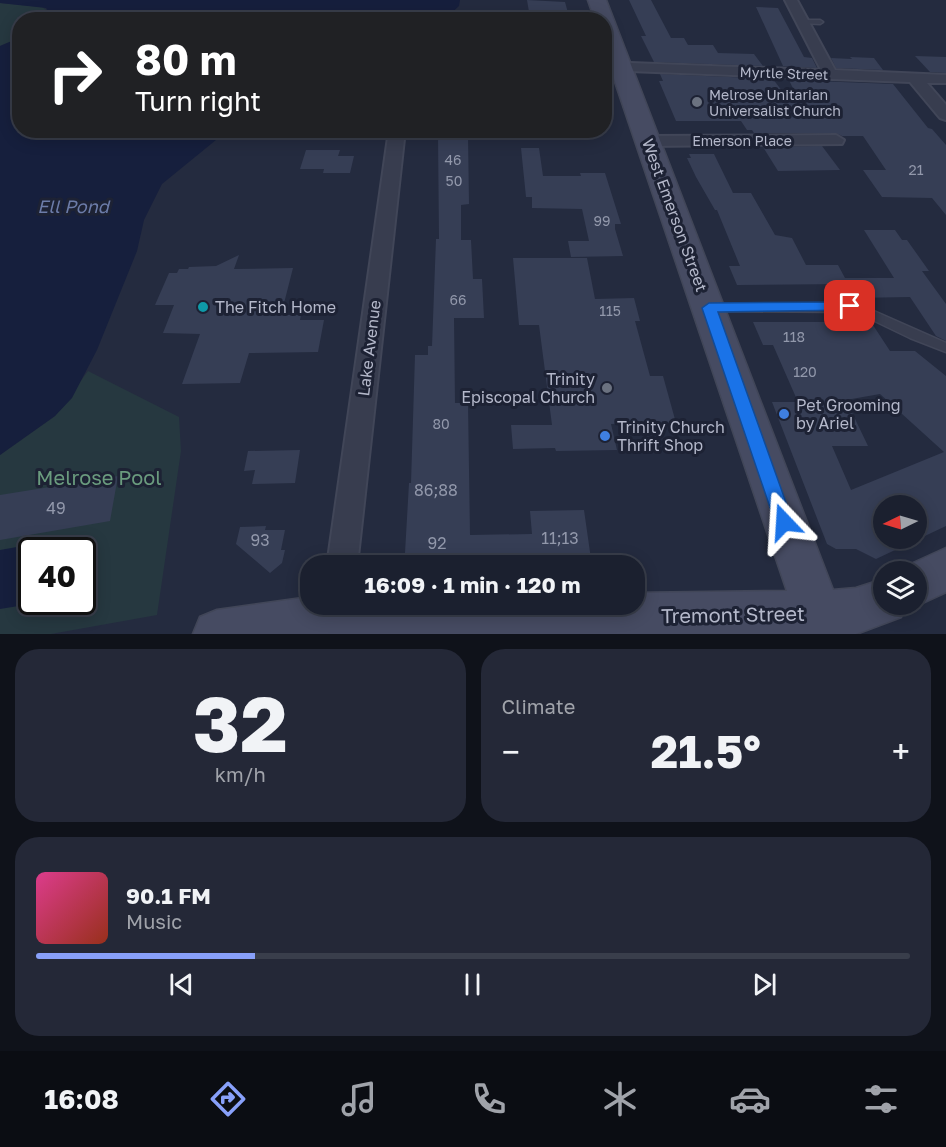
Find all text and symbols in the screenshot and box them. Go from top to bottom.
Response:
text: 80 m [135,34,236,84]
icon: right [36,36,114,114]
street label: Myrtle Street [739,63,829,83]
text: Turn right [135,85,261,117]
place label: Melrose Unitarian Universalist Church [709,86,841,119]
marker: Melrose Unitarian Universalist Church [690,95,704,109]
street label: Emerson Place [692,132,792,149]
street label: West Emerson Street [638,136,712,294]
house number: 46 [444,151,462,168]
house number: 21 [909,161,924,178]
house number: 50 [446,172,462,189]
water label: Ell Pond [37,195,111,217]
house number: 99 [594,212,610,229]
pin [824,280,875,331]
icon: arrive [833,289,866,322]
house number: 66 [450,291,466,308]
place label: The Fitch Home [215,297,336,317]
street label: Lake Avenue [353,299,385,397]
marker: The Fitch Home [196,300,210,314]
house number: 115 [599,302,621,319]
house number: 118 [783,328,805,345]
house number: 120 [793,363,817,380]
place label: Trinity Episcopal Church [461,369,595,407]
marker: Trinity Episcopal Church [600,381,614,395]
place label: Pet Grooming by Ariel [796,395,901,433]
marker: Pet Grooming by Ariel [777,407,791,421]
house number: 80 [432,415,450,432]
place label: Trinity Church Thrift Shop [617,417,725,455]
marker: Trinity Church Thrift Shop [598,429,612,443]
park label: Melrose Pool [36,465,162,489]
house number: 86;88 [414,480,458,500]
position arrow [752,490,816,554]
north arrow [873,495,927,549]
map controls [873,495,927,615]
house number: 49 [46,498,66,518]
house number: 11;13 [541,528,579,548]
house number: 93 [250,530,270,550]
house number: 92 [428,533,446,553]
speed limit sign: 40 [18,537,96,615]
button: layers [873,561,927,615]
text: 16:09 · 1 min · 120 m [365,571,580,598]
street label: Tremont Street [661,601,805,627]
text: 32 [193,676,288,769]
text: Climate [502,694,575,718]
text: 21.5° [651,724,761,778]
text: − [502,732,520,771]
text: + [892,732,910,771]
text: km/h [215,762,266,786]
text: 90.1 FM [126,882,211,909]
text: Music [126,909,182,933]
icon: previous [165,968,198,1001]
icon: pause [456,968,489,1001]
icon: next [748,968,781,1001]
icon: directions [207,1078,249,1120]
icon: music [338,1078,380,1120]
icon: phone [468,1078,510,1120]
icon: climate [599,1078,641,1120]
icon: car [729,1078,771,1120]
icon: filters [860,1078,902,1120]
text: 16:08 [44,1083,119,1115]

